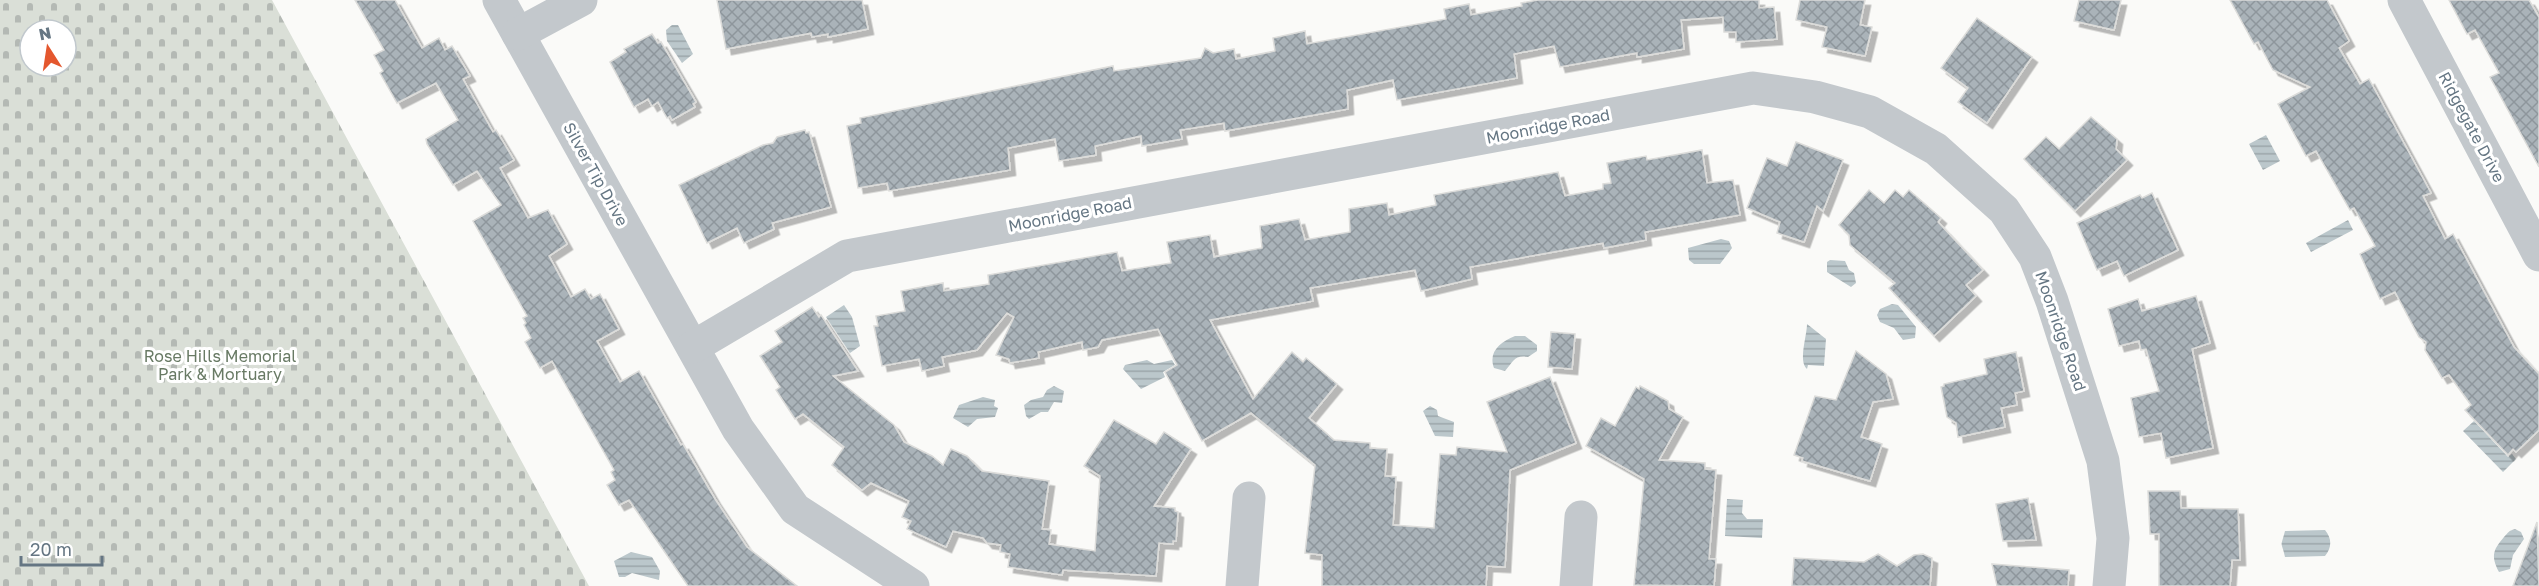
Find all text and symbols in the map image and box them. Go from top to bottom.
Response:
north arrow [18,18,78,78]
text: N [37,22,53,44]
street label: Ridgegate Drive [2434,68,2510,186]
street label: Moonridge Road [1484,104,1612,148]
street label: Silver Tip Drive [559,119,633,229]
street label: Moonridge Road [1006,192,1134,236]
street label: Moonridge Road [2031,268,2091,394]
park label: Rose Hills Memorial Park & Mortuary [144,346,296,384]
scale bar [21,529,102,567]
text: 20 m [30,538,72,560]

